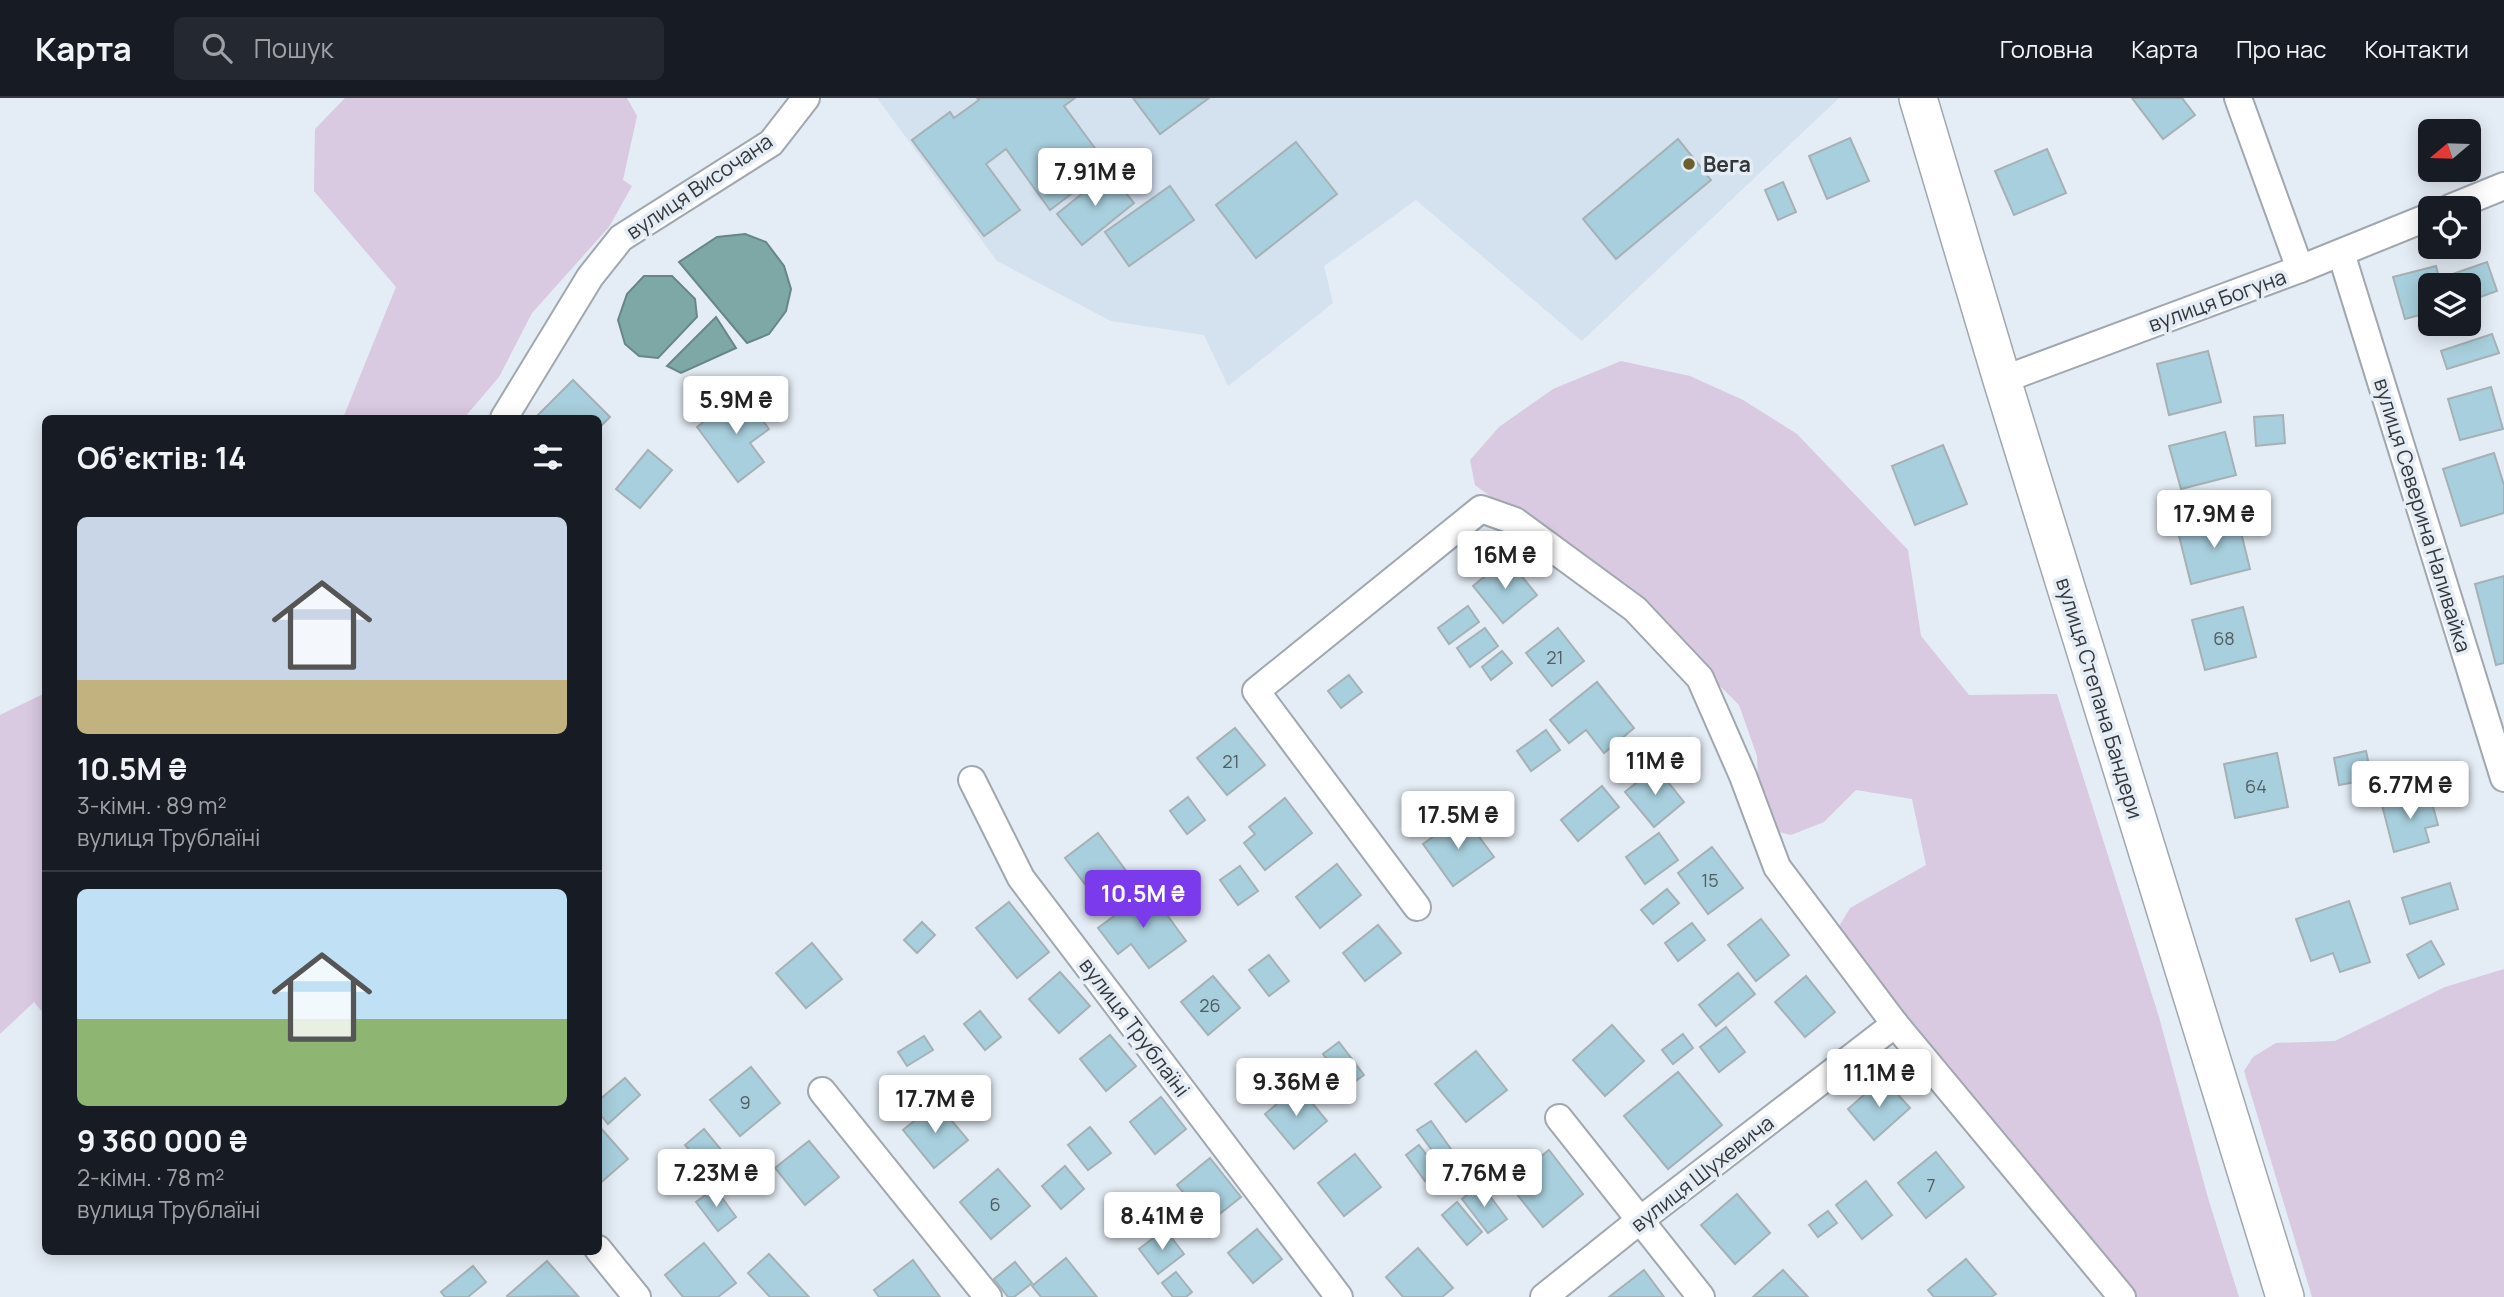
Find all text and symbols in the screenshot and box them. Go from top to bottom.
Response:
search box [174,17,664,80]
text: Карта [35,26,132,71]
icon: search [198,29,236,67]
text: Пошук [254,30,334,66]
text: Головна [2000,32,2093,65]
text: Карта [2131,32,2198,65]
text: Про нас [2236,32,2327,65]
text: Контакти [2365,32,2469,65]
north arrow [2418,119,2482,182]
map controls [2418,119,2481,336]
street label: вулиця Височана [621,127,777,245]
pin: 7.91M ₴ [1030,148,1160,208]
place label: Вега [1703,150,1751,178]
text: 7.91M ₴ [1054,155,1136,187]
marker: Вега [1681,156,1697,172]
button: locate [2418,196,2481,259]
street label: вулиця Богуна [2144,262,2290,338]
button: layers [2418,273,2481,336]
street label: вулиця Северина Наливайка [2368,375,2478,655]
pin: 5.9M ₴ [679,376,793,436]
text: 5.9M ₴ [699,383,773,415]
text: Об’єктів: 14 [77,437,246,478]
icon: filters [529,438,567,476]
pin: 17.9M ₴ [2149,490,2279,550]
text: 17.9M ₴ [2173,497,2255,529]
pin: 16M ₴ [1456,532,1554,591]
text: 16M ₴ [1473,538,1537,570]
icon: home [259,562,385,688]
street label: вулиця Степана Бандери [2050,574,2150,822]
house number: 68 [2213,626,2235,650]
house number: 21 [1546,645,1564,669]
pin: 11M ₴ [1606,738,1704,797]
text: 11M ₴ [1626,744,1684,776]
text: 10.5M ₴ [77,748,187,789]
house number: 21 [1222,749,1240,773]
pin: 6.77M ₴ [2345,762,2475,821]
text: 6.77M ₴ [2368,768,2452,800]
house number: 64 [2245,774,2267,798]
text: 3-кімн. · 89 m² [77,789,227,821]
pin: 17.5M ₴ [1393,792,1523,851]
text: 17.5M ₴ [1417,798,1499,830]
text: вулиця Трублаїні [77,821,260,853]
house number: 15 [1701,868,1719,892]
pin: 10.5M ₴ [1078,870,1208,930]
text: 10.5M ₴ [1101,877,1185,909]
icon: home [259,934,385,1060]
street label: вулиця Трублаїні [1073,952,1197,1102]
house number: 26 [1199,993,1221,1017]
pin: 11.1M ₴ [1814,1049,1944,1109]
text: 11.1M ₴ [1843,1056,1915,1088]
pin: 9.36M ₴ [1231,1058,1361,1118]
text: 9.36M ₴ [1252,1065,1340,1097]
pin: 17.7M ₴ [870,1076,1000,1135]
text: 17.7M ₴ [895,1082,975,1114]
house number: 9 [739,1090,751,1114]
street label: вулиця Шухевича [1625,1108,1779,1238]
text: 9 360 000 ₴ [77,1120,248,1161]
pin: 7.23M ₴ [651,1150,781,1209]
pin: 7.76M ₴ [1419,1150,1549,1209]
text: 7.23M ₴ [674,1156,758,1188]
text: 7.76M ₴ [1442,1156,1526,1188]
text: 2-кімн. · 78 m² [77,1161,225,1193]
house number: 7 [1926,1173,1936,1197]
house number: 6 [989,1192,1001,1216]
pin: 8.41M ₴ [1097,1192,1227,1252]
text: вулиця Трублаїні [77,1193,260,1225]
text: 8.41M ₴ [1120,1199,1204,1231]

